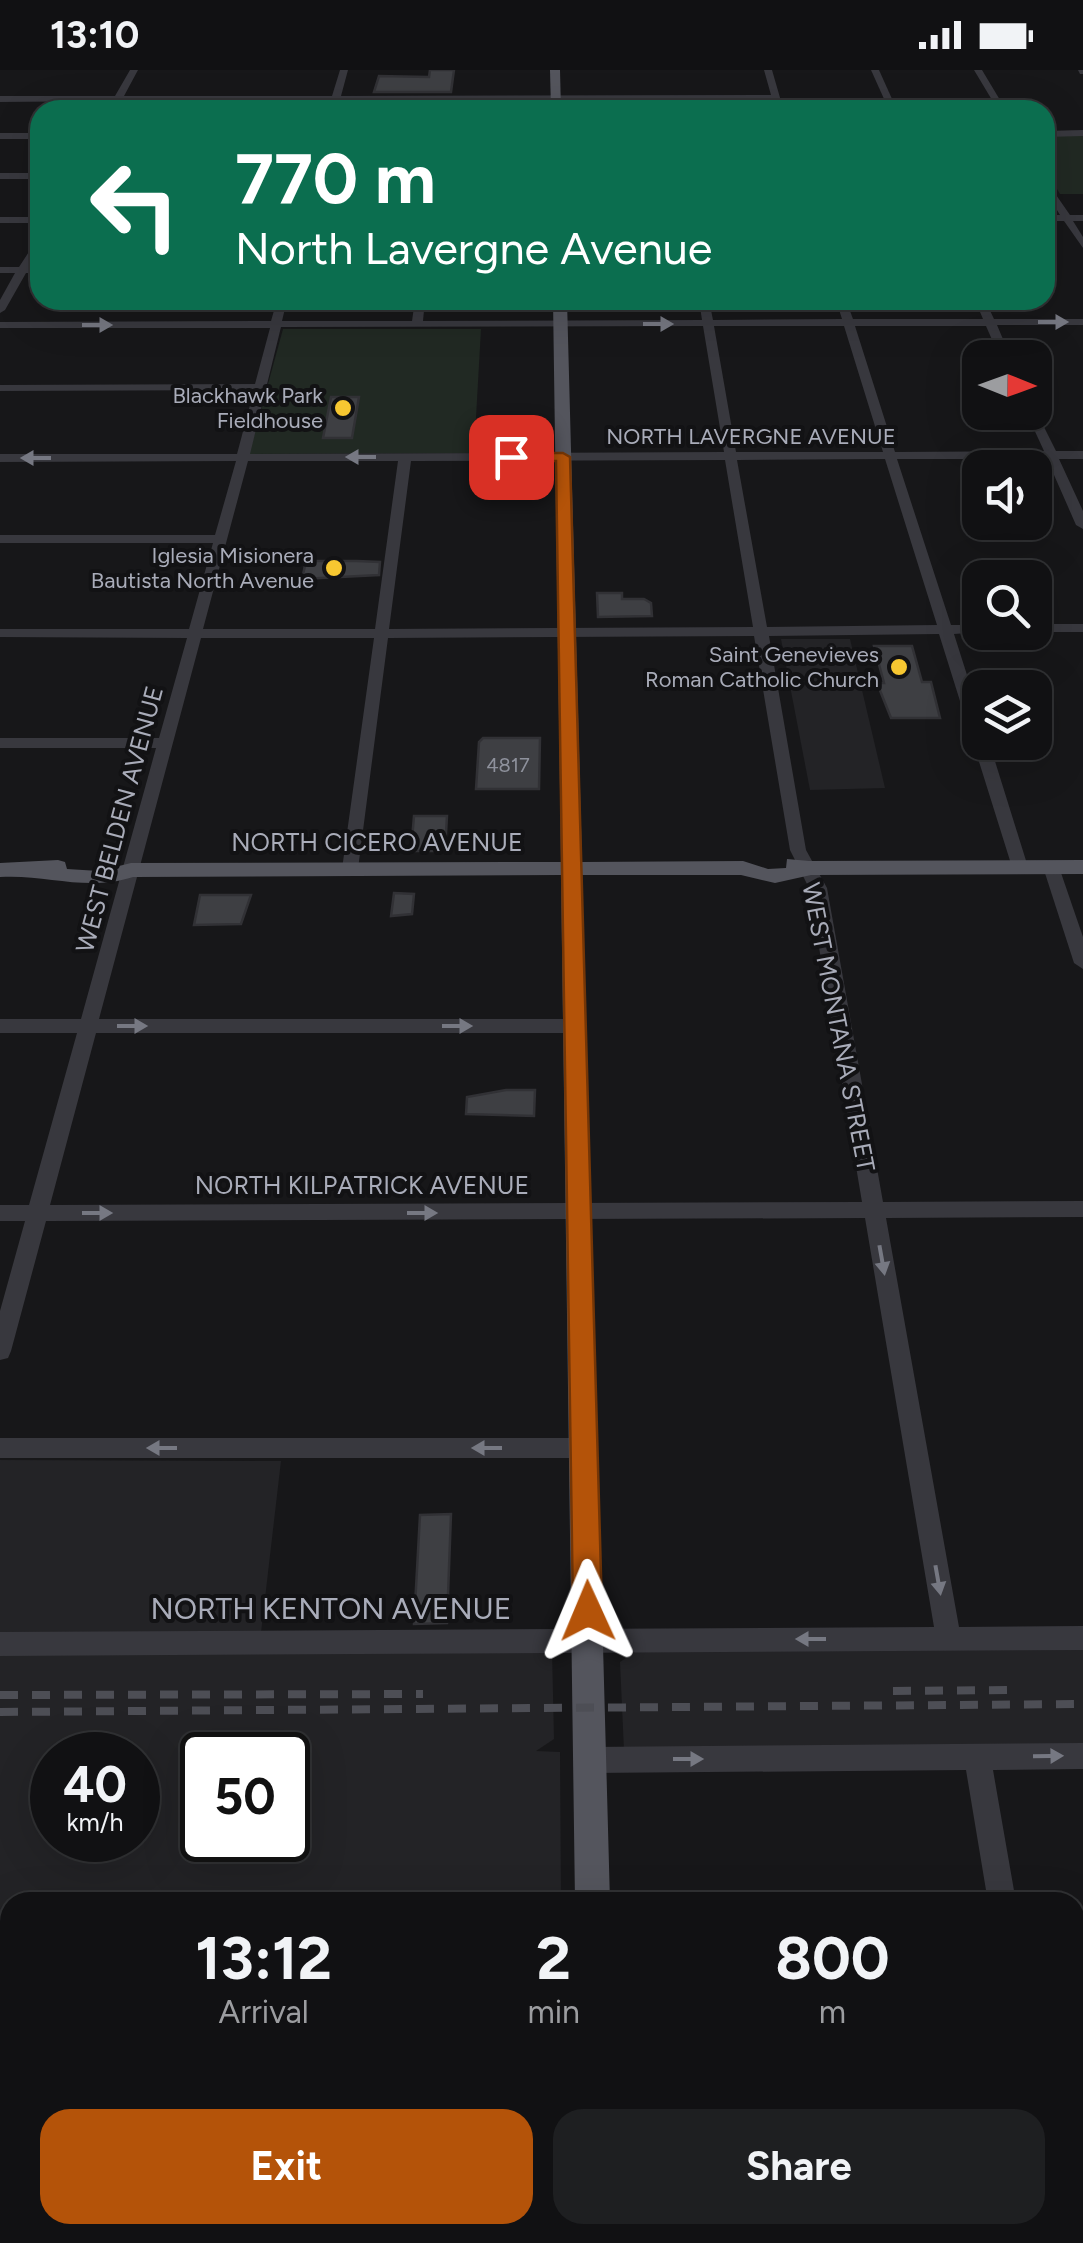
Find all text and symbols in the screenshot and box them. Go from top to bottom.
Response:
text: 13:10 [50,12,139,58]
text: 770 m [235,136,436,221]
icon: left [70,140,200,270]
text: North Lavergne Avenue [235,221,712,275]
one-way arrow [1037,314,1069,330]
one-way arrow [642,316,674,332]
one-way arrow [82,317,114,333]
north arrow [962,340,1052,430]
map controls [962,340,1052,760]
place label: Blackhawk Park Fieldhouse [172,382,323,434]
marker: Blackhawk Park Fieldhouse [332,397,354,419]
pin [469,415,554,500]
street label: NORTH LAVERGNE AVENUE [606,423,896,450]
icon: arrive [484,430,539,485]
one-way arrow [344,449,376,465]
one-way arrow [19,450,51,466]
button: sound [962,450,1052,540]
place label: Iglesia Misionera Bautista North Avenue [91,542,314,594]
marker: Iglesia Misionera Bautista North Avenue [323,557,345,579]
button: search [962,560,1052,650]
place label: Saint Genevieves Roman Catholic Church [645,641,879,693]
marker: Saint Genevieves Roman Catholic Church [888,656,910,678]
button: layers [962,670,1052,760]
street label: WEST BELDEN AVENUE [69,683,169,955]
house number: 4817 [486,753,530,777]
street label: NORTH CICERO AVENUE [231,827,523,857]
street label: WEST MONTANA STREET [796,880,882,1174]
one-way arrow [117,1018,149,1034]
one-way arrow [442,1018,474,1034]
street label: NORTH KILPATRICK AVENUE [195,1170,529,1200]
one-way arrow [82,1205,114,1221]
one-way arrow [407,1205,439,1221]
one-way arrow [875,1245,890,1276]
one-way arrow [145,1440,177,1456]
one-way arrow [470,1440,502,1456]
position arrow [536,1559,640,1663]
one-way arrow [931,1565,946,1597]
street label: NORTH KENTON AVENUE [150,1590,512,1627]
one-way arrow [794,1631,826,1647]
speed limit sign: 50 [180,1732,310,1862]
one-way arrow [1032,1748,1064,1764]
one-way arrow [672,1751,704,1767]
text: 40 [63,1754,127,1815]
text: km/h [66,1807,124,1837]
text: 13:12 [195,1922,332,1994]
text: 2 [536,1922,571,1994]
text: 800 [775,1922,890,1994]
text: Arrival [219,1993,309,2031]
text: min [527,1993,580,2031]
text: m [819,1993,846,2031]
button: Exit [40,2109,533,2224]
button: Share [553,2109,1045,2224]

